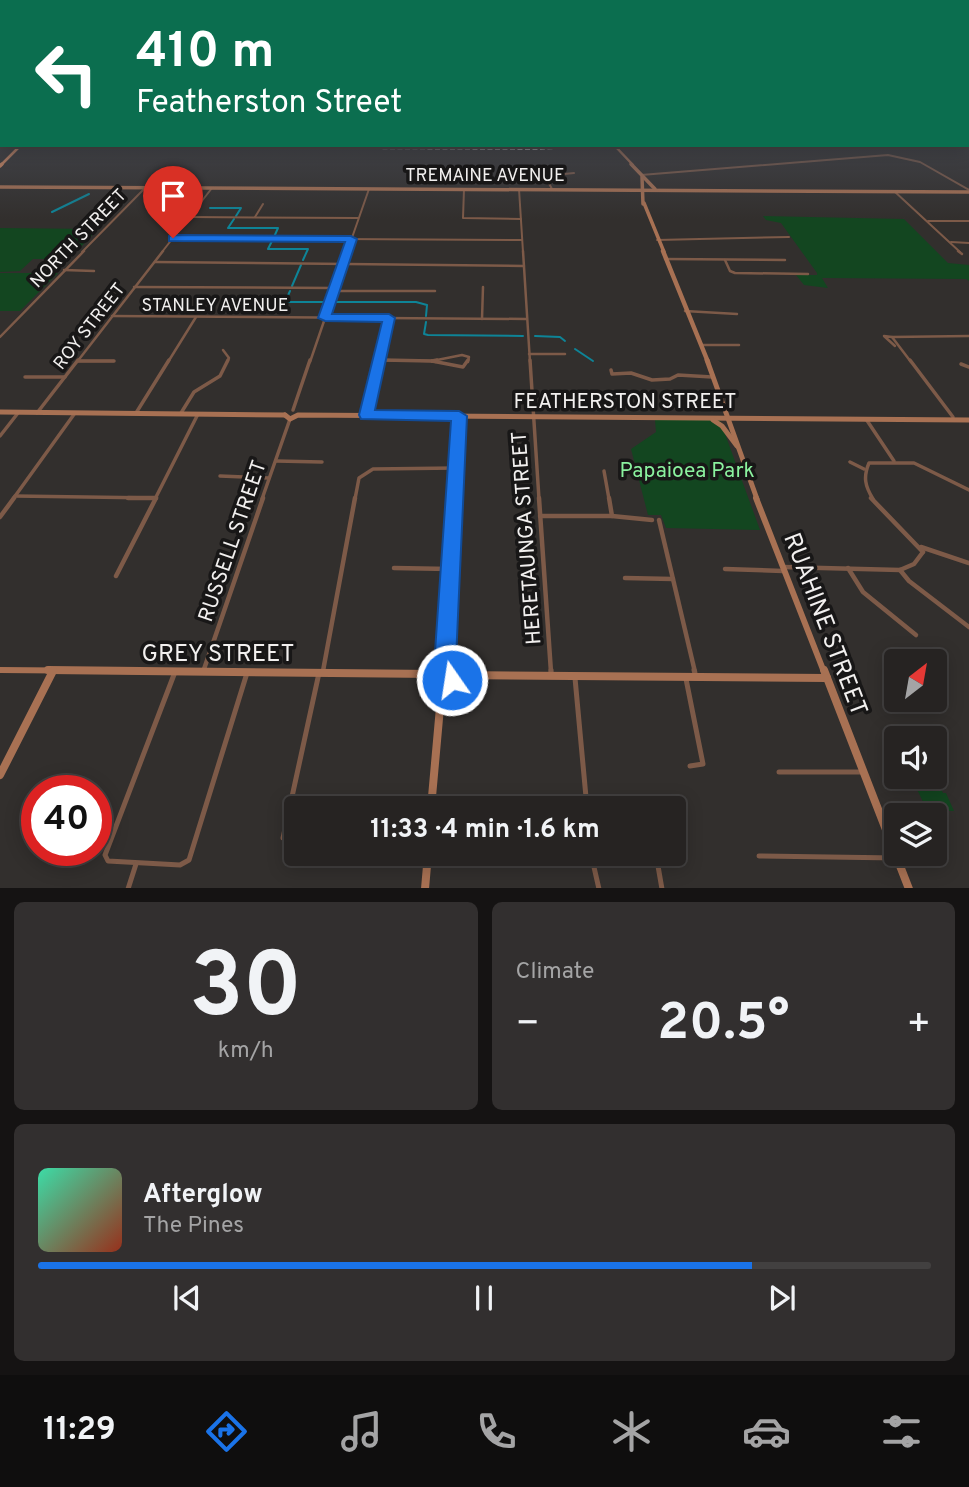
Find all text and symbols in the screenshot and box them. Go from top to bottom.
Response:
text: 410 m [136,23,274,85]
icon: left [21,28,112,119]
text: Featherston Street [136,84,402,124]
street label: TREMAINE AVENUE [405,165,565,188]
pin [143,166,203,238]
icon: arrive [154,177,192,215]
street label: NORTH STREET [26,185,132,294]
street label: ROY STREET [49,279,131,375]
street label: STANLEY AVENUE [142,295,288,318]
street label: FEATHERSTON STREET [513,389,737,416]
street label: HERETAUNGA STREET [507,430,548,646]
street label: RUSSELL STREET [193,457,274,626]
park label: Papaioea Park [619,458,755,485]
street label: RUAHINE STREET [775,529,873,721]
street label: GREY STREET [142,640,294,670]
position arrow [415,643,489,717]
north arrow [884,649,947,712]
map controls [884,649,947,866]
button: sound [884,726,947,789]
speed limit sign: 40 [21,775,112,866]
button: layers [884,803,947,866]
text: 11:33 · 4 min · 1.6 km [370,814,600,847]
text: 30 [189,934,302,1049]
text: Climate [516,958,594,987]
text: 20.5° [657,992,789,1058]
text: − [516,1001,540,1050]
text: + [906,1001,931,1050]
text: km/h [218,1037,274,1066]
text: Afterglow [143,1179,263,1212]
text: The Pines [143,1212,244,1241]
icon: previous [168,1279,206,1317]
icon: pause [465,1279,503,1317]
icon: next [763,1279,801,1317]
icon: directions [202,1407,251,1456]
icon: music [337,1407,386,1456]
icon: phone [472,1407,521,1456]
icon: climate [607,1407,656,1456]
icon: car [742,1407,791,1456]
icon: filters [877,1407,926,1456]
text: 11:29 [43,1411,116,1451]

